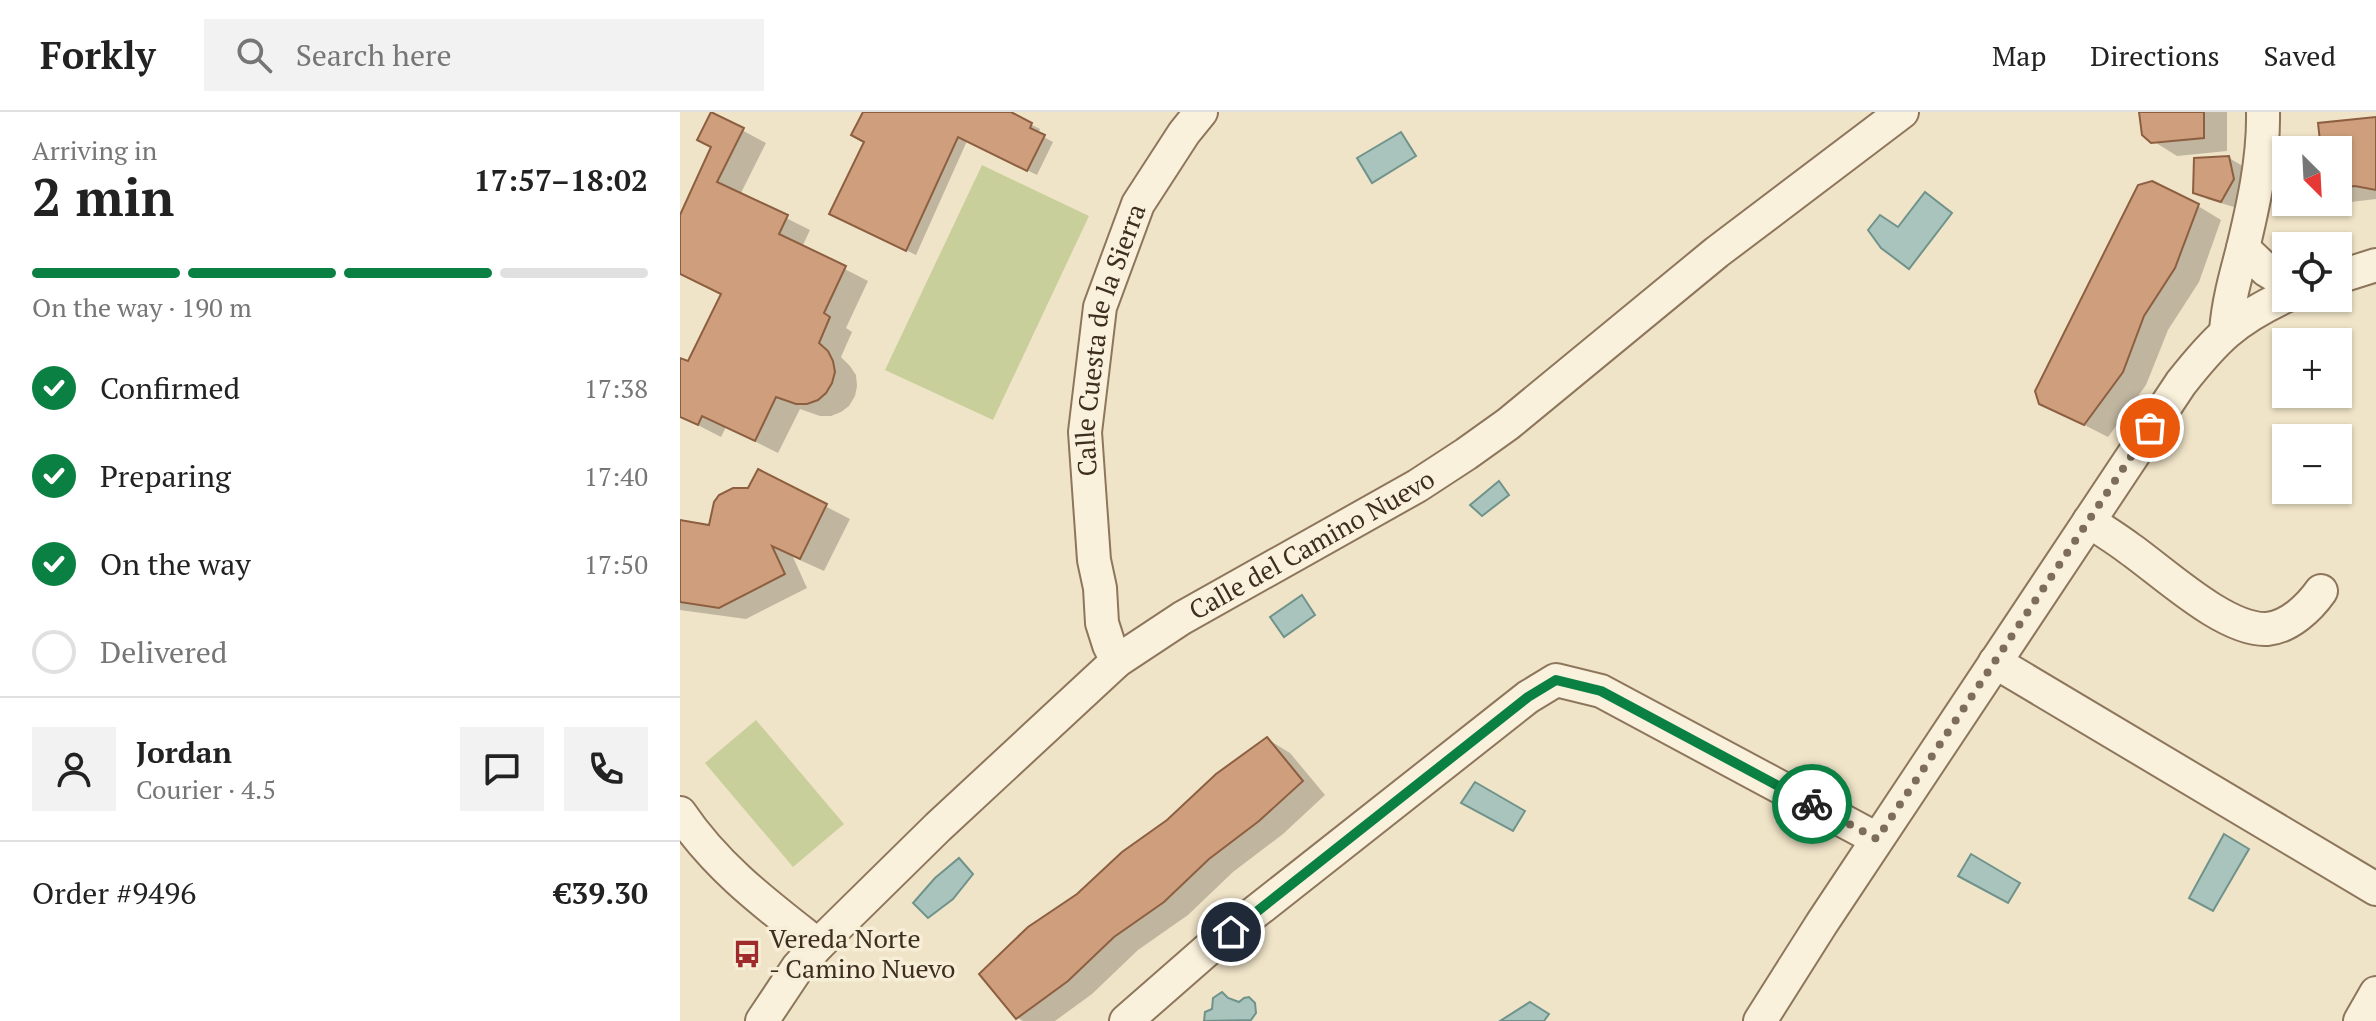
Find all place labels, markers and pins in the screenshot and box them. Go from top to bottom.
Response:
pin [2116,394,2184,462]
pin [1197,898,1265,966]
place label: Vereda Norte - Camino Nuevo [769,921,955,985]
bus stop icon: Vereda Norte - Camino Nuevo [732,939,762,969]

